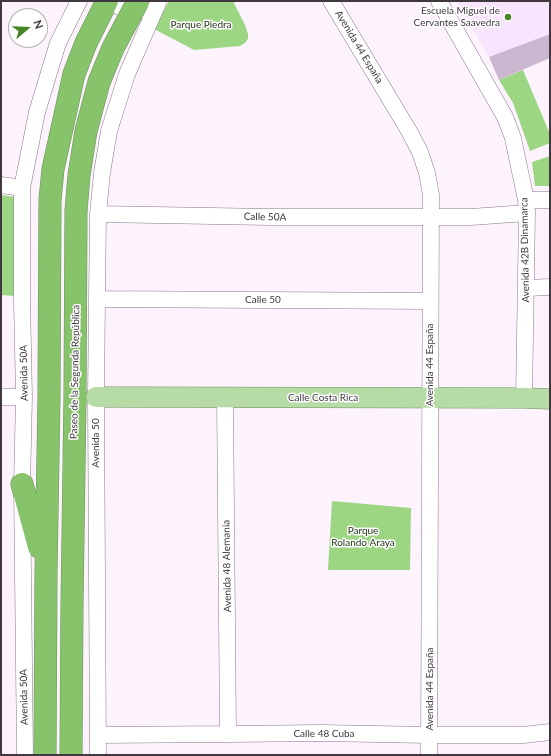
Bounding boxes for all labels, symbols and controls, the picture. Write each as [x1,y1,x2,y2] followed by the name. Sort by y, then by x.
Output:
[414,5,500,28] place label: Escuela Miguel de Cervantes Saavedra
[8,8,48,48] north arrow
[332,8,386,86] street label: Avenida 44 España
[503,12,513,22] marker: Escuela Miguel de Cervantes Saavedra
[31,18,46,30] text: N
[170,19,232,31] park label: Parque Piedra
[518,197,532,303] street label: Avenida 42B Dinamarca
[244,211,286,223] street label: Calle 50A
[245,294,281,306] street label: Calle 50
[68,305,82,439] street label: Paseo de la Segunda República
[424,323,436,407] street label: Avenida 44 España
[18,345,30,401] street label: Avenida 50A
[288,392,358,404] street label: Calle Costa Rica
[90,418,102,468] street label: Avenida 50
[220,520,234,612] street label: Avenida 48 Alemania
[331,525,395,548] park label: Parque Rolando Araya
[424,647,436,731] street label: Avenida 44 España
[18,669,30,725] street label: Avenida 50A
[293,728,355,740] street label: Calle 48 Cuba

